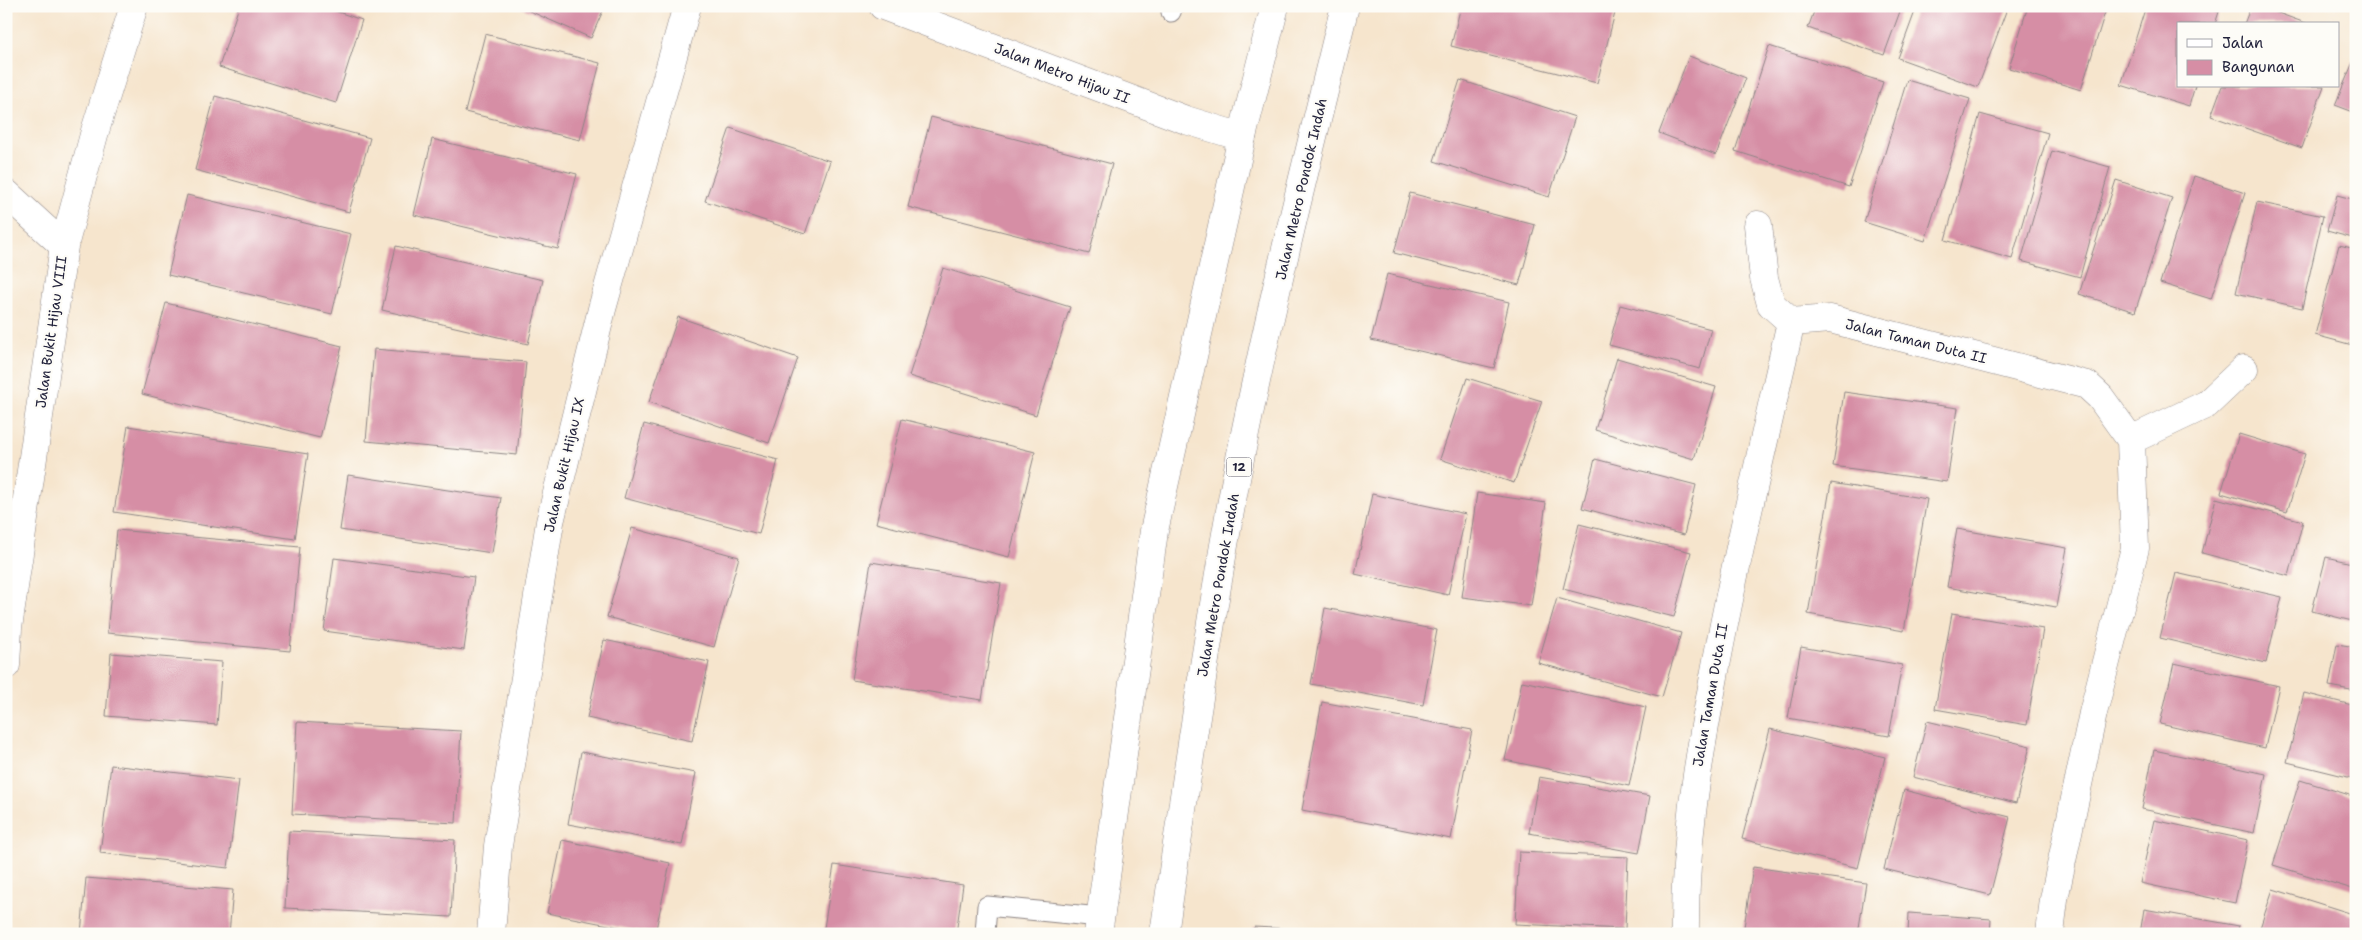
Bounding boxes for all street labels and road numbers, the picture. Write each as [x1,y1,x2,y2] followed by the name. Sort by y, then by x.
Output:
[992,39,1133,107] street label: Jalan Metro Hijau II
[1271,96,1331,282] street label: Jalan Metro Pondok Indah
[31,254,71,409] street label: Jalan Bukit Hijau VIII
[1843,315,1989,367] street label: Jalan Taman Duta II
[540,396,588,534] street label: Jalan Bukit Hijau IX
[1226,458,1252,477] road number: 12
[1193,492,1243,678] street label: Jalan Metro Pondok Indah
[1689,622,1732,768] street label: Jalan Taman Duta II

